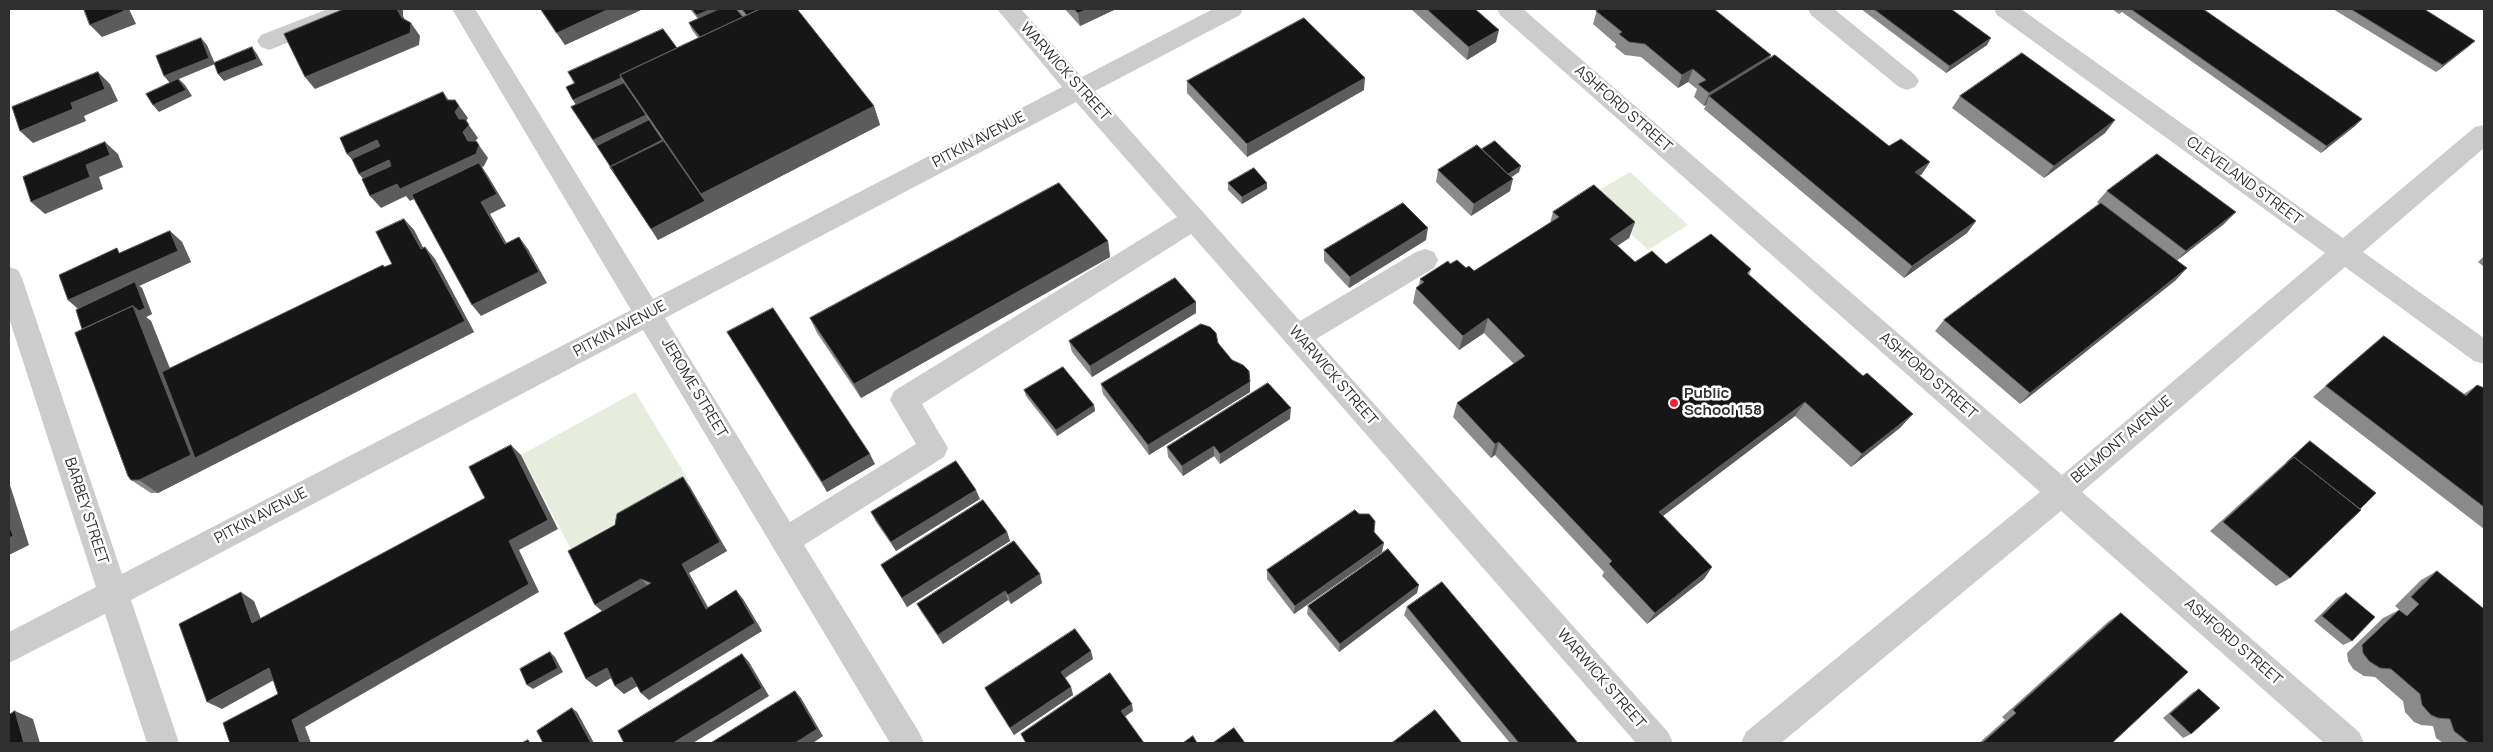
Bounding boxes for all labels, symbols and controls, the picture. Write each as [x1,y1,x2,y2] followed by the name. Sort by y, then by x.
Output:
[1016,19,1114,125] street label: WARWICK STREET
[1571,62,1675,156] street label: ASHFORD STREET
[929,108,1029,172] street label: PITKIN AVENUE
[2183,133,2305,229] street label: CLEVELAND STREET
[570,297,670,361] street label: PITKIN AVENUE
[1285,323,1381,429] street label: WARWICK STREET
[1876,329,1980,423] street label: ASHFORD STREET
[657,335,731,441] street label: JEROME STREET
[1684,385,1762,420] place label: Public School 158
[2068,392,2176,488] street label: BELMONT AVENUE
[1668,397,1680,409] marker: Public School 158
[60,455,112,567] street label: BARBEY STREET
[211,484,311,548] street label: PITKIN AVENUE
[2181,595,2285,689] street label: ASHFORD STREET
[1553,626,1649,732] street label: WARWICK STREET

